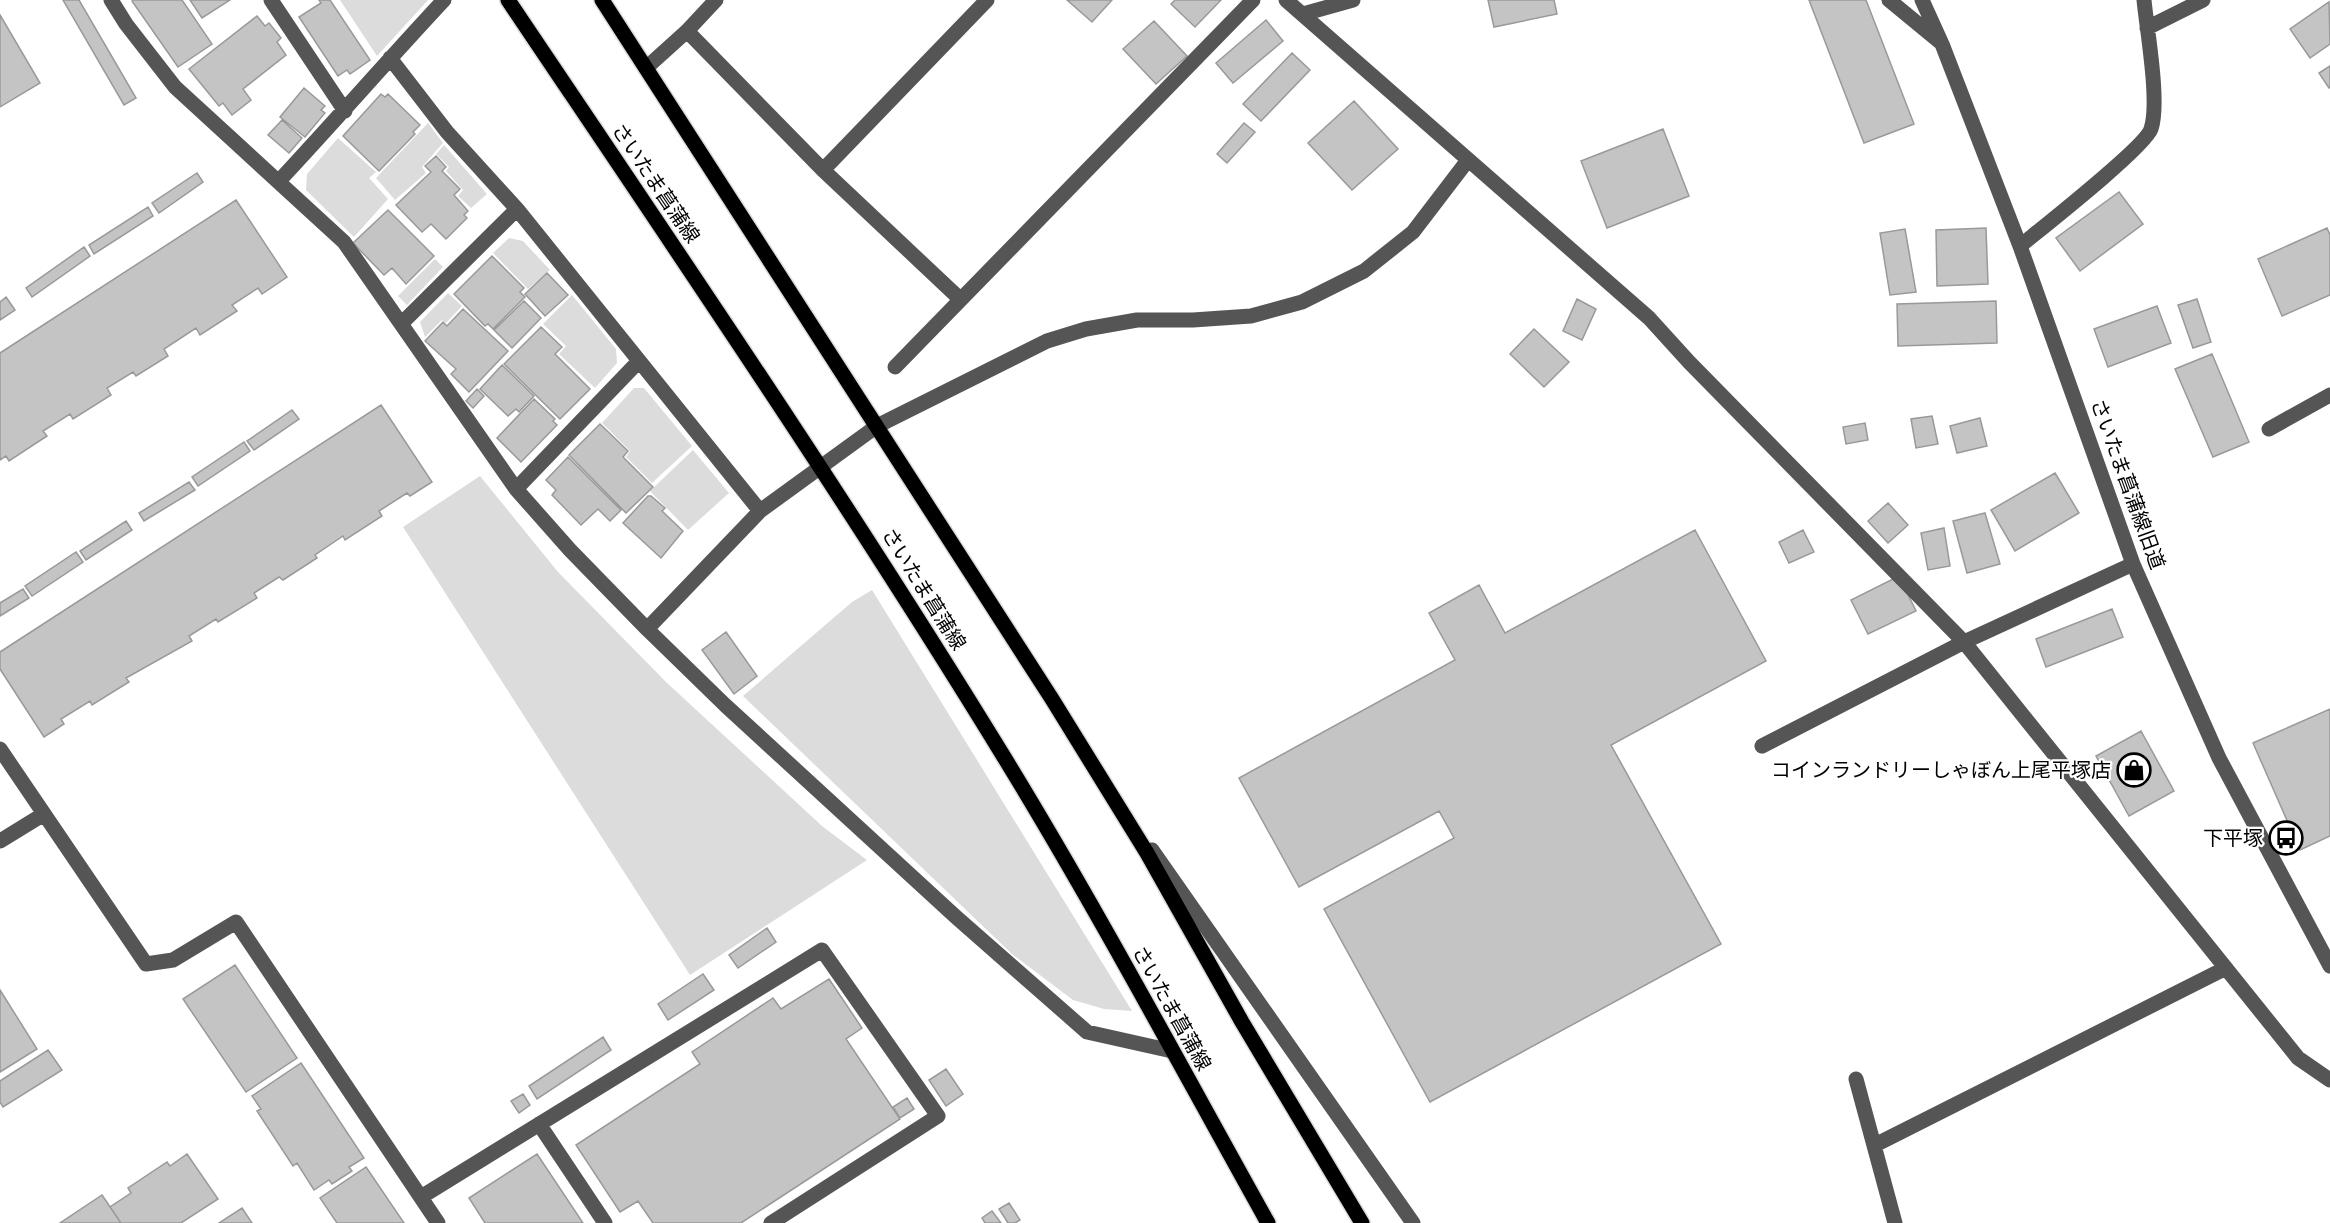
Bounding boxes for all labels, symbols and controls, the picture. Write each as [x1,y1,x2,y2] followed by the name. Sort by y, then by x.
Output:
[608,119,705,247] street label: さいたま菖蒲線
[2087,396,2170,572] street label: さいたま菖蒲線旧道
[878,524,971,654] street label: さいたま菖蒲線
[2116,752,2152,788] shop icon: コインランドリーしゃぼん上尾平塚店
[1771,758,2111,781] place label: コインランドリーしゃぼん上尾平塚店
[2268,820,2304,856] bus stop icon: 下平塚
[2203,826,2263,849] place label: 下平塚
[1129,941,1216,1074] street label: さいたま菖蒲線

